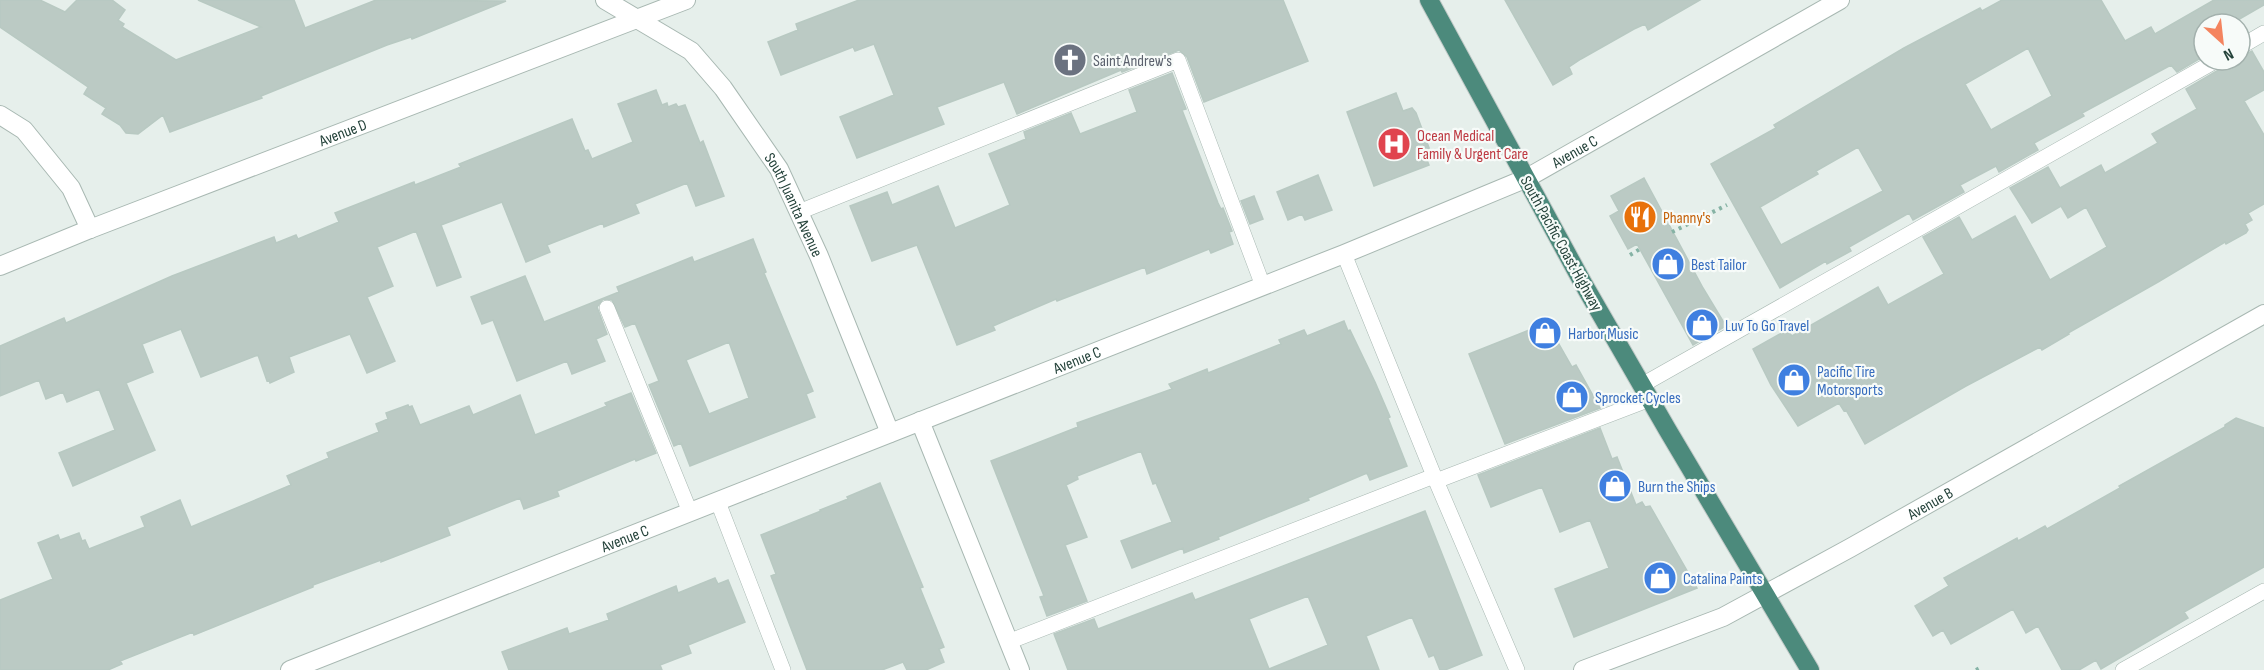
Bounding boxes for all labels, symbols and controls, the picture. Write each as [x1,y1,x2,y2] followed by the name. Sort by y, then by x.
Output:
[2192,12,2252,72] north arrow
[1052,42,1088,78] church icon: Saint Andrew's
[2220,44,2236,64] text: N
[1093,52,1172,71] place label: Saint Andrew's
[316,116,370,151] street label: Avenue D
[1376,126,1412,162] hospital icon: Ocean Medical Family & Urgent Care
[1417,127,1528,164] place label: Ocean Medical Family & Urgent Care
[1548,132,1602,173] street label: Avenue C
[760,150,826,260] street label: South Juanita Avenue
[1516,173,1606,315] street label: South Pacific Coast Highway
[1622,199,1658,235] restaurant icon: Phanny's
[1663,209,1711,228] place label: Phanny's
[1650,246,1686,282] shop icon: Best Tailor
[1691,256,1747,275] place label: Best Tailor
[1684,307,1720,343] shop icon: Luv To Go Travel
[1527,315,1563,351] shop icon: Harbor Music
[1725,317,1809,336] place label: Luv To Go Travel
[1568,325,1639,344] place label: Harbor Music
[1050,343,1104,379] street label: Avenue C
[1776,362,1812,398] shop icon: Pacific Tire Motorsports
[1817,363,1883,400] place label: Pacific Tire Motorsports
[1554,379,1590,415] shop icon: Sprocket Cycles
[1595,389,1681,408] place label: Sprocket Cycles
[1597,468,1633,504] shop icon: Burn the Ships
[1638,478,1716,497] place label: Burn the Ships
[1904,484,1957,525] street label: Avenue B
[598,521,652,558] street label: Avenue C
[1642,560,1678,596] shop icon: Catalina Paints
[1683,570,1763,589] place label: Catalina Paints

